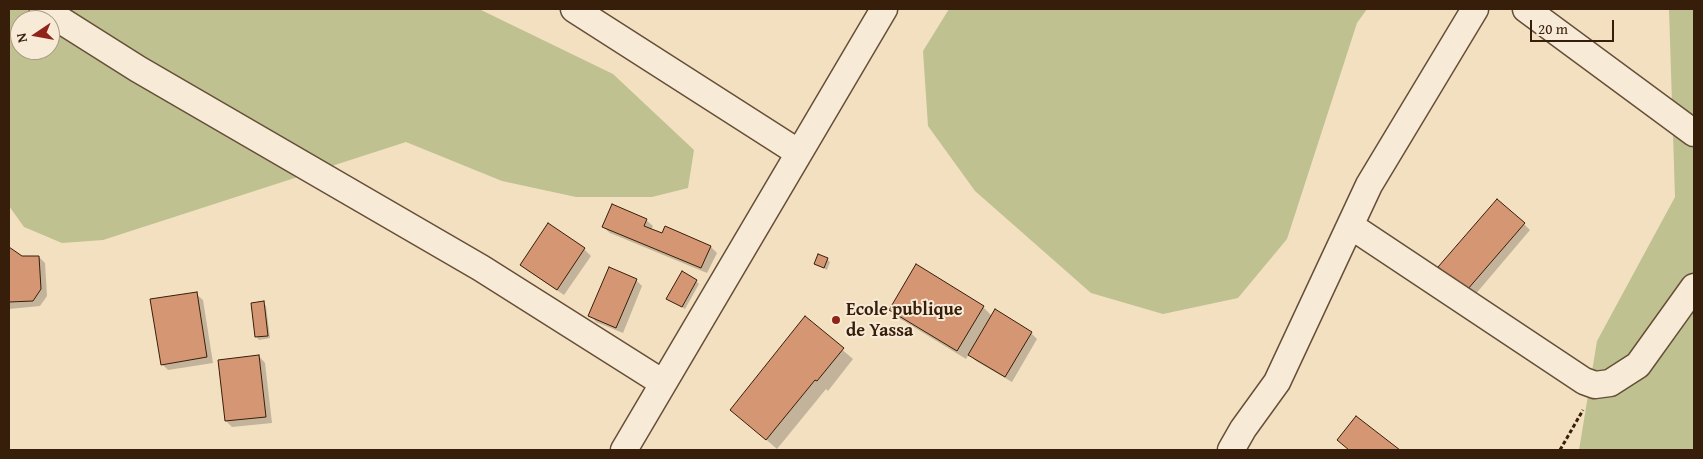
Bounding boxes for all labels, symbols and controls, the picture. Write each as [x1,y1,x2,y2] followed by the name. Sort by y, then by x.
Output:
[10,10,60,60] north arrow
[1533,10,1617,42] scale bar
[1538,18,1568,39] text: 20 m
[11,31,32,45] text: N
[846,299,963,342] place label: Ecole publique de Yassa
[830,314,842,326] marker: Ecole publique de Yassa

